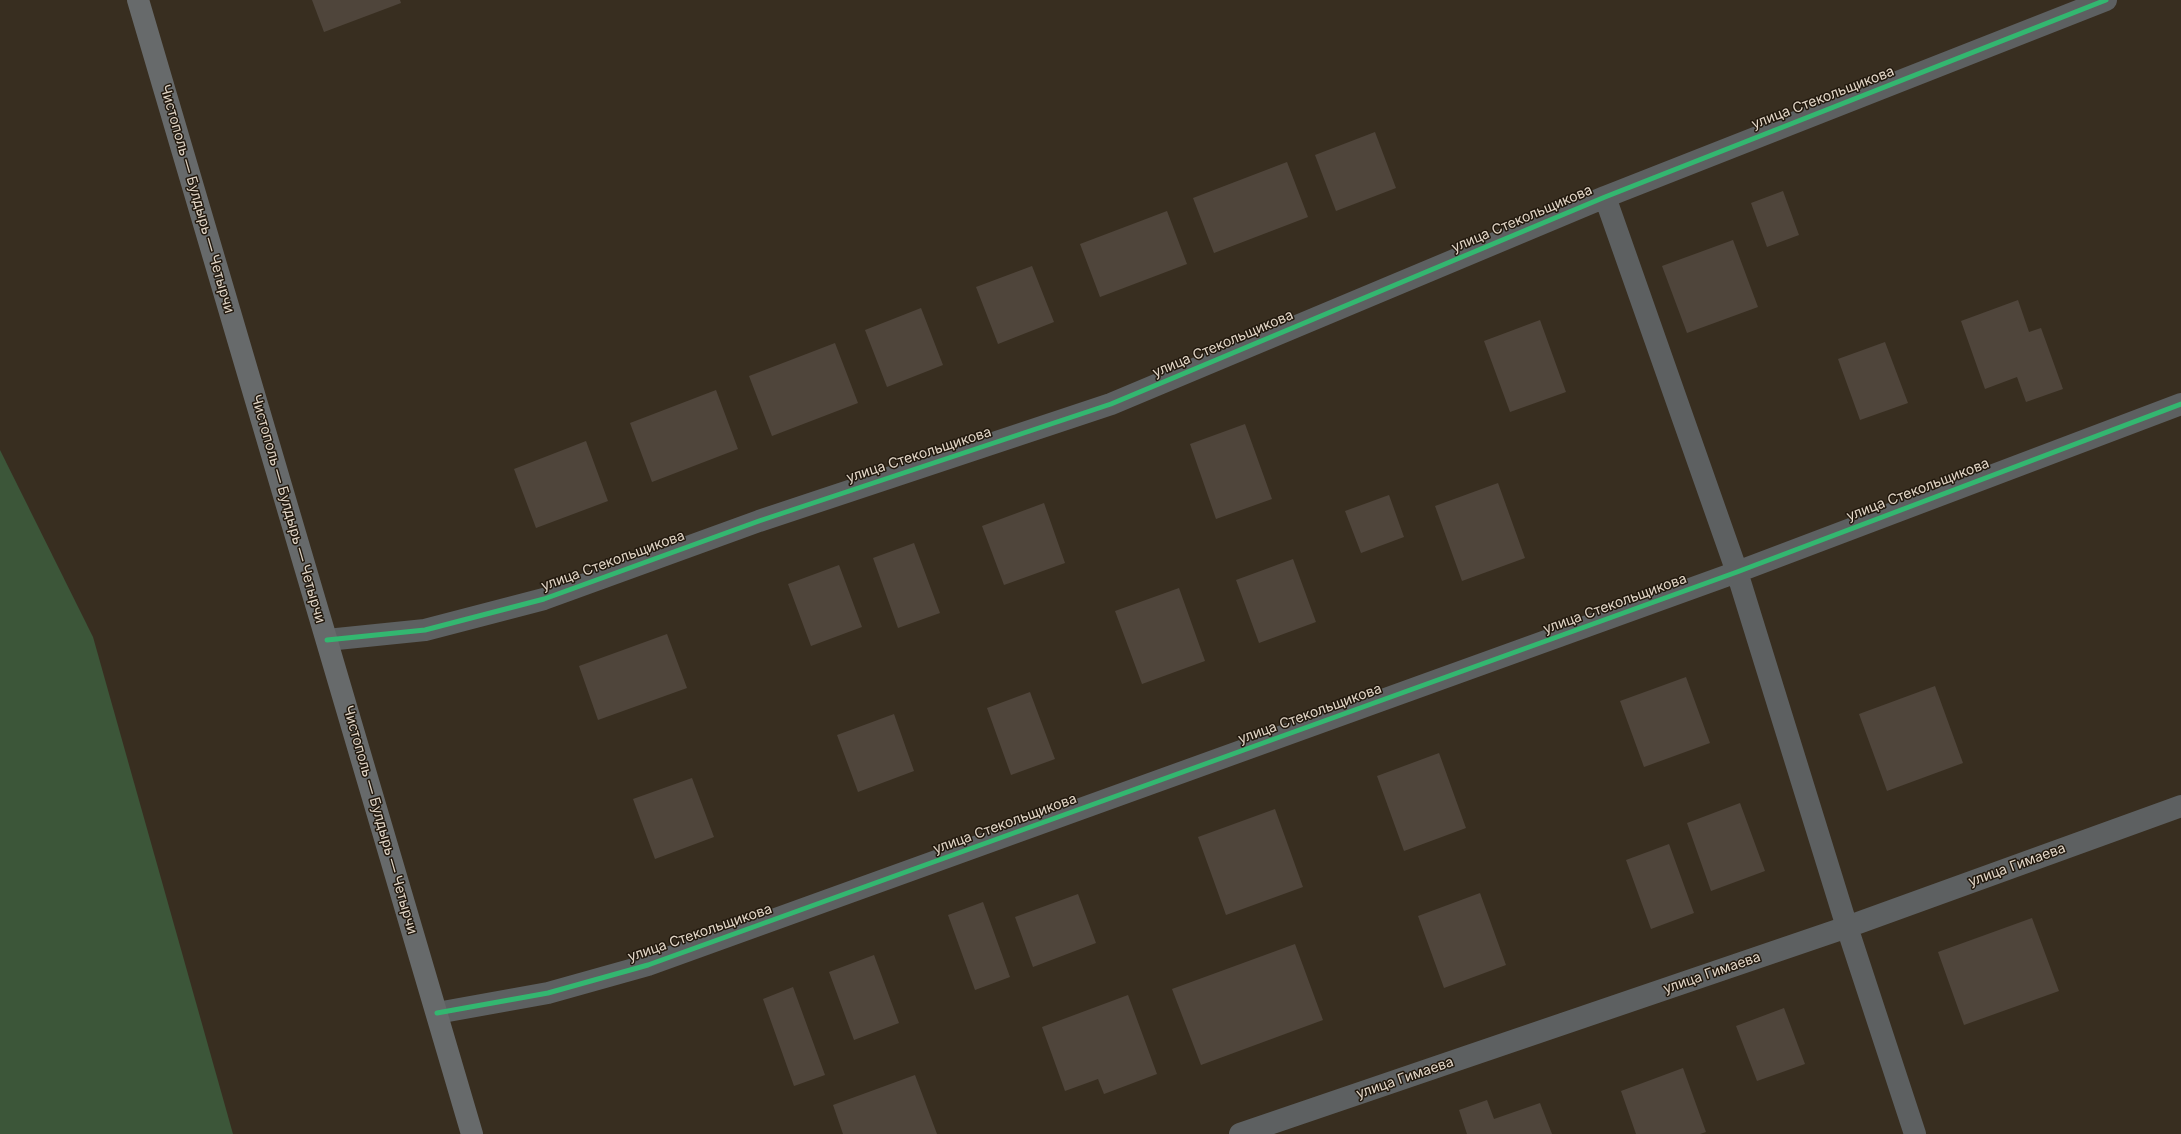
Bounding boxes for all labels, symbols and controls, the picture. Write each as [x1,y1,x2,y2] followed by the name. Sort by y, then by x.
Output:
[1749,63,1897,133] street label: улица Стекольщикова
[156,83,238,315] street label: Чистополь — Булдырь — Четырчи
[1449,182,1595,256] street label: улица Стекольщикова
[1150,307,1296,381] street label: улица Стекольщикова
[247,393,329,625] street label: Чистополь — Булдырь — Четырчи
[844,424,994,486] street label: улица Стекольщикова
[1844,455,1992,525] street label: улица Стекольщикова
[539,527,687,595] street label: улица Стекольщикова
[1541,570,1689,638] street label: улица Стекольщикова
[1236,680,1384,748] street label: улица Стекольщикова
[339,704,421,936] street label: Чистополь — Булдырь — Четырчи
[931,790,1079,858] street label: улица Стекольщикова
[1966,840,2068,890] street label: улица Гимаева
[626,900,774,966] street label: улица Стекольщикова
[1661,948,1763,998] street label: улица Гимаева
[1354,1053,1456,1103] street label: улица Гимаева

